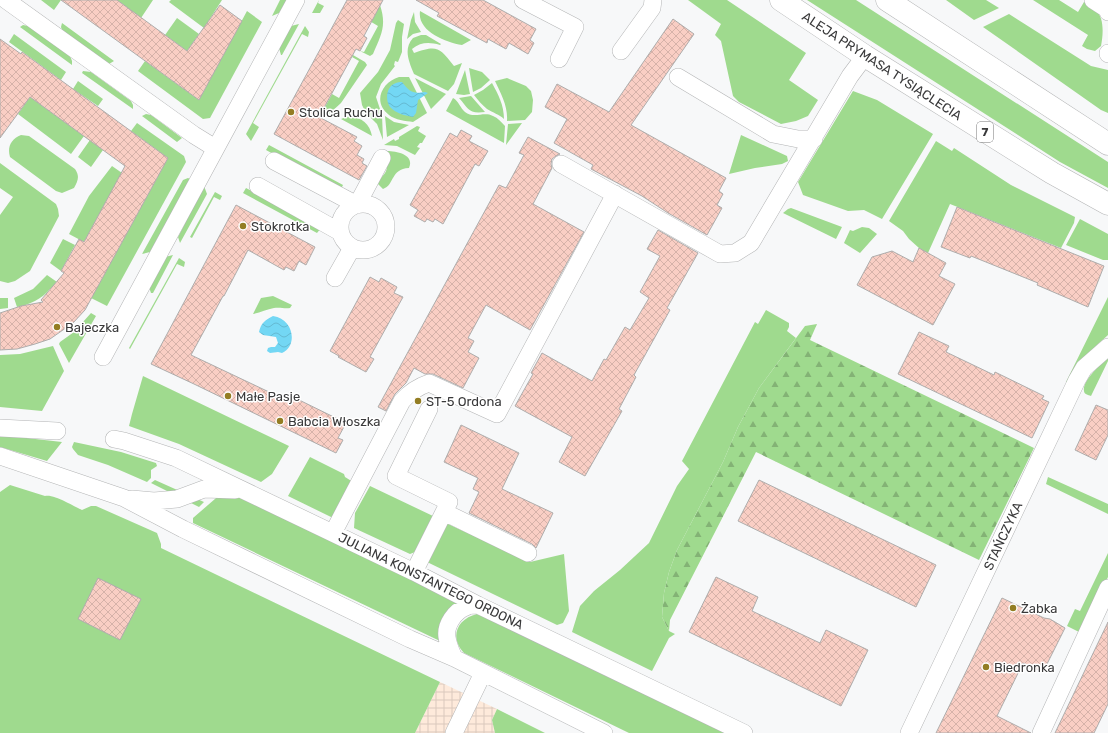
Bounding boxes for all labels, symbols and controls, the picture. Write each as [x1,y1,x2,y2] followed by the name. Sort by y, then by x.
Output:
[799,9,965,123] street label: ALEJA PRYMASA TYSIĄCLECIA
[299,105,383,120] place label: Stolica Ruchu
[286,107,296,117] marker: Stolica Ruchu
[977,122,993,142] road number: 7
[251,219,309,234] place label: Stokrotka
[238,221,248,231] marker: Stokrotka
[65,320,119,335] place label: Bajeczka
[52,322,62,332] marker: Bajeczka
[236,389,300,404] place label: Małe Pasje
[223,391,233,401] marker: Małe Pasje
[426,394,502,409] place label: ST-5 Ordona
[413,396,423,406] marker: ST-5 Ordona
[288,414,381,429] place label: Babcia Włoszka
[275,416,285,426] marker: Babcia Włoszka
[981,499,1025,573] street label: STAŃCZYKA
[336,530,526,633] street label: JULIANA KONSTANTEGO ORDONA
[1021,601,1057,616] place label: Żabka
[1008,603,1018,613] marker: Żabka
[994,660,1055,675] place label: Biedronka
[981,662,991,672] marker: Biedronka

